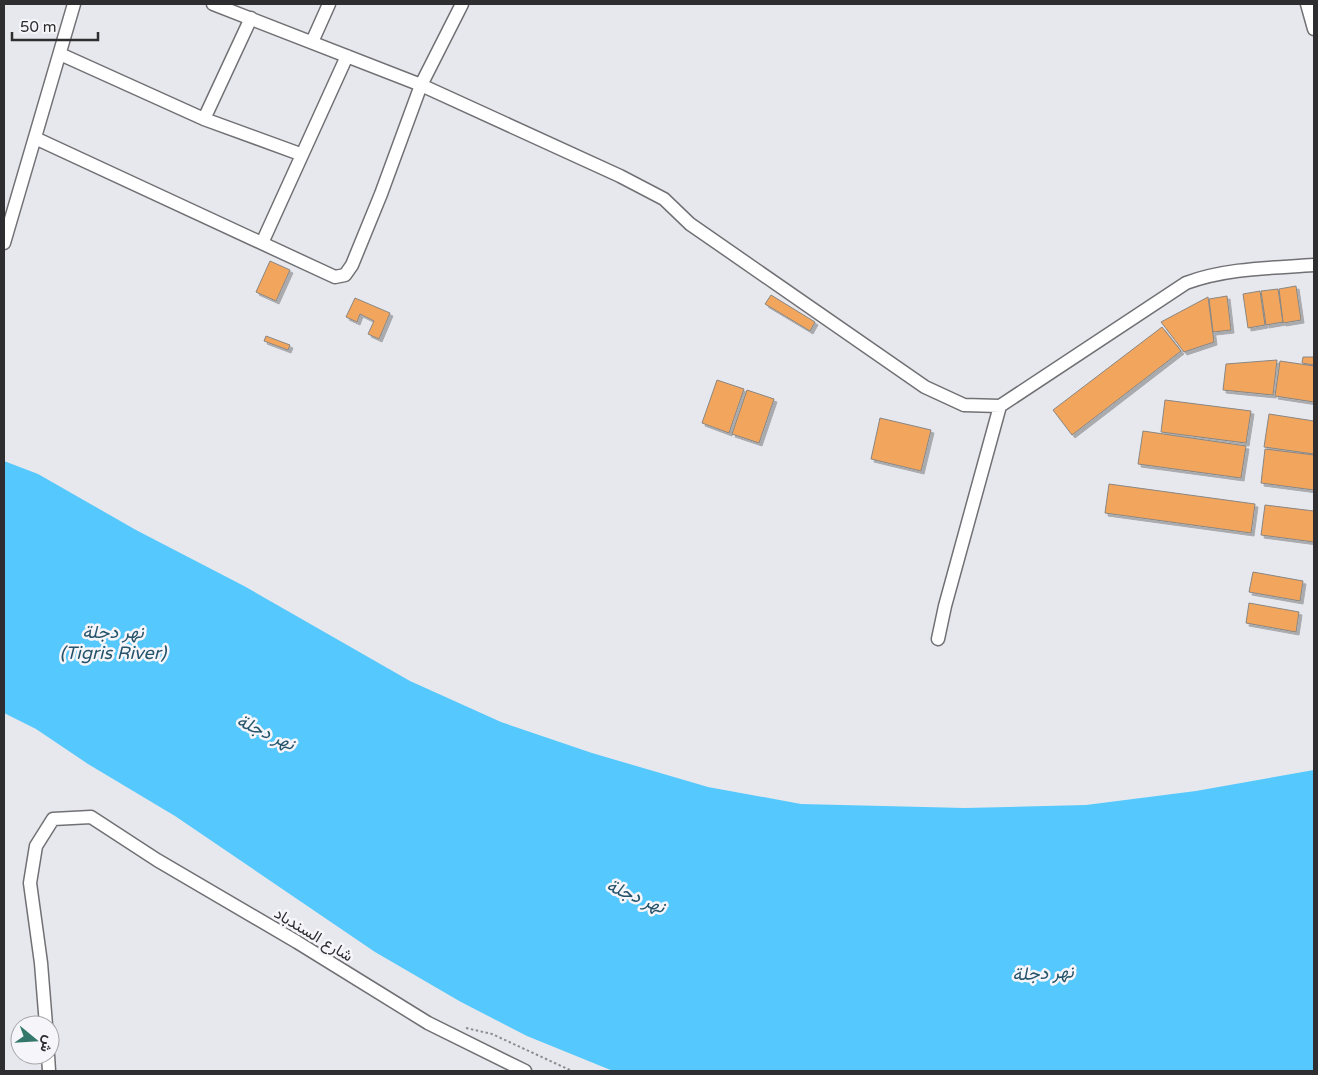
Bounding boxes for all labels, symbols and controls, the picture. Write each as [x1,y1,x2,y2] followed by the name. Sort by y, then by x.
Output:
[12,10,99,42] scale bar
[20,18,57,36] text: 50 m
[60,621,168,664] water label: نهر دجلة (Tigris River)
[233,709,299,755] water label: نهر دجلة
[603,874,669,918] water label: نهر دجلة
[270,903,357,967] street label: شارع السندباد
[1012,960,1075,986] water label: نهر دجلة
[10,1015,60,1065] north arrow
[36,1033,58,1055] text: ش

